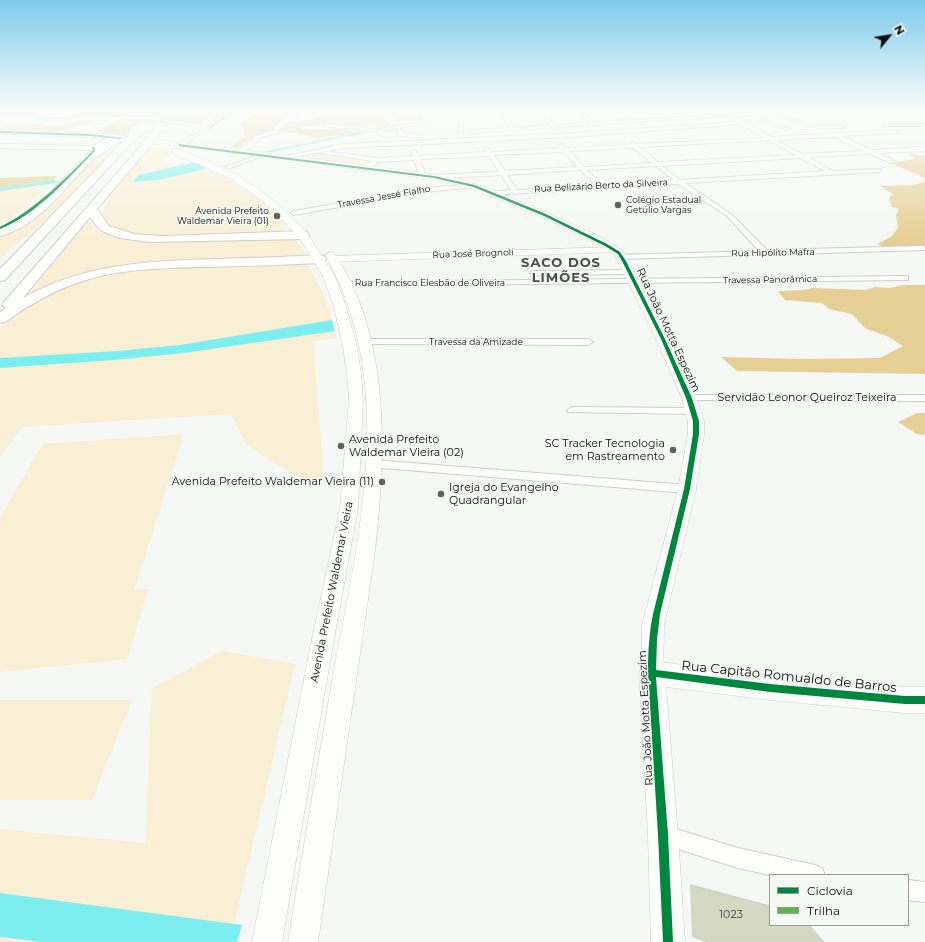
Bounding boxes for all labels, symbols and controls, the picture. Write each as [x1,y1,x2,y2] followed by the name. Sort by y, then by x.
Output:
[869,16,909,56] north arrow
[891,23,908,37] text: N
[534,177,668,195] street label: Rua Belizário Berto da Silveira
[337,184,431,210] street label: Travessa Jessé Fialho
[626,195,701,216] place label: Colégio Estadual Getúlio Vargas
[613,200,623,210] marker: Colégio Estadual Getúlio Vargas
[177,206,269,227] place label: Avenida Prefeito Waldemar Vieira (01)
[272,211,282,221] marker: Avenida Prefeito Waldemar Vieira (01)
[432,247,514,261] street label: Rua José Brognoli
[731,247,815,259] street label: Rua Hipólito Mafra
[521,255,601,286] district label: SACO DOS LIMÕES
[633,266,703,394] street label: Rua João Motta Espezim
[723,274,817,286] street label: Travessa Panorâmica
[355,278,505,288] street label: Rua Francisco Elesbão de Oliveira
[429,337,523,347] street label: Travessa da Amizade
[717,391,897,405] street label: Servidão Leonor Queiroz Teixeira
[349,433,464,459] place label: Avenida Prefeito Waldemar Vieira (02)
[545,437,665,463] place label: SC Tracker Tecnologia em Rastreamento
[336,441,346,451] marker: Avenida Prefeito Waldemar Vieira (02)
[668,445,678,455] marker: SC Tracker Tecnologia em Rastreamento
[172,475,374,489] place label: Avenida Prefeito Waldemar Vieira (11)
[377,477,387,487] marker: Avenida Prefeito Waldemar Vieira (11)
[449,481,559,507] place label: Igreja do Evangelho Quadrangular
[436,489,446,499] marker: Igreja do Evangelho Quadrangular
[308,500,356,684] street label: Avenida Prefeito Waldemar Vieira
[636,650,656,786] street label: Rua João Motta Espezim
[681,658,897,696] street label: Rua Capitão Romualdo de Barros
[769,874,909,926] legend
[807,883,853,898] text: Ciclovia
[807,903,840,918] text: Trilha
[719,908,743,922] house number: 1023

